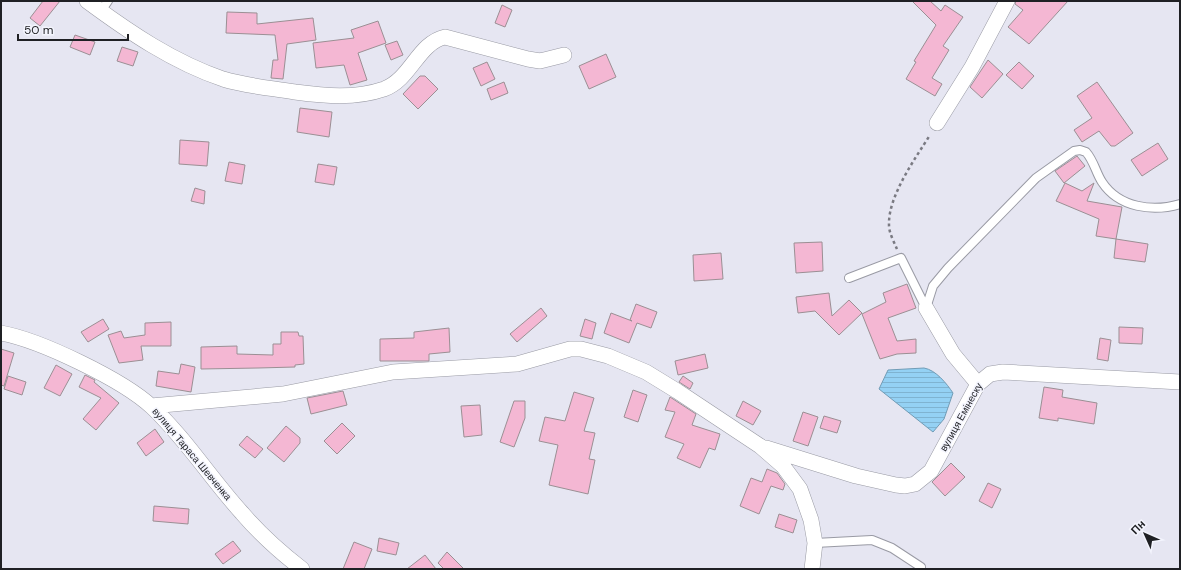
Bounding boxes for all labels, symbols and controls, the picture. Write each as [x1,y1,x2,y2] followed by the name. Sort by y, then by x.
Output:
[18,16,128,42] scale bar
[24,22,53,38] text: 50 m
[937,380,985,454] street label: вулиця Емінеску
[150,405,235,503] street label: вулиця Тараса Шевченка
[1125,514,1165,554] north arrow
[1128,517,1148,537] text: Пн

